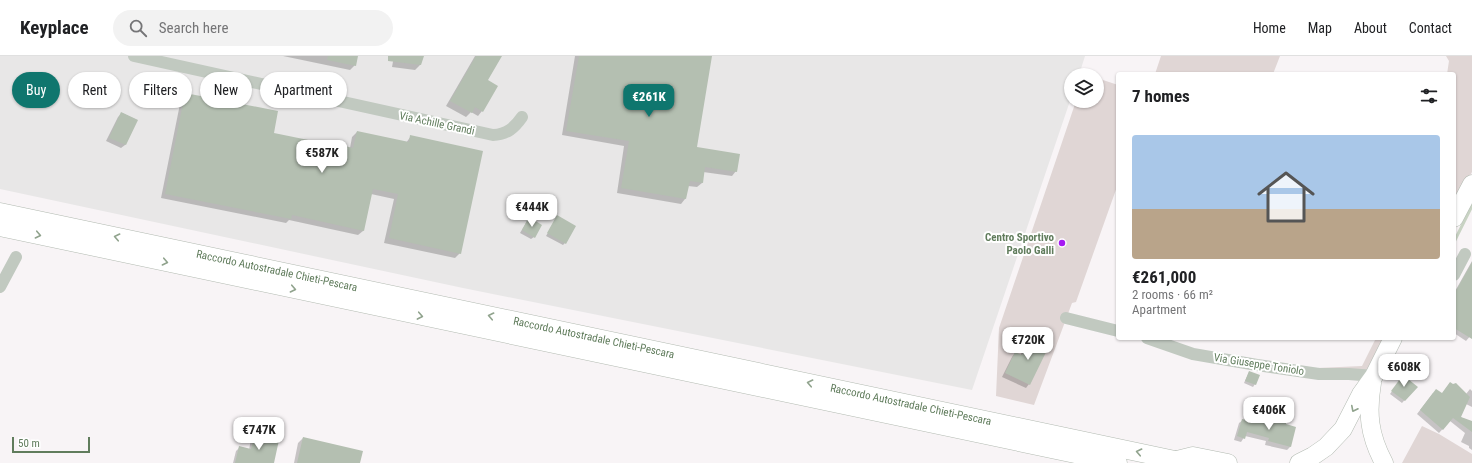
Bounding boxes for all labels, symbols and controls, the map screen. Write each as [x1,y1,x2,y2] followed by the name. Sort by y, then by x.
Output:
[113,10,393,46] search box
[20,16,89,39] text: Keyplace
[127,17,149,39] icon: search
[159,19,228,37] text: Search here
[1253,20,1286,36] text: Home
[1308,20,1332,36] text: Map
[1354,20,1387,36] text: About
[1409,20,1452,36] text: Contact
[1064,68,1104,108] map controls
[1064,68,1104,108] button: layers
[12,72,60,108] chip: Buy
[68,72,121,108] chip: Rent
[129,72,192,108] chip: Filters
[200,72,252,108] chip: New
[260,72,347,108] chip: Apartment
[621,84,677,118] pin: €261K
[1418,85,1440,107] icon: filters
[1132,86,1190,106] text: 7 homes
[632,89,666,104] text: €261K
[398,109,476,138] street label: Via Achille Grandi
[294,140,350,174] pin: €587K
[305,145,339,160] text: €587K
[1250,161,1322,233] icon: home
[504,194,560,228] pin: €444K
[515,199,549,214] text: €444K
[35,231,41,239] one-way arrow
[985,231,1055,257] place label: Centro Sportivo Paolo Galli
[114,233,120,241] one-way arrow
[1057,238,1067,248] marker: Centro Sportivo Paolo Galli
[195,248,359,294] street label: Raccordo Autostradale Chieti-Pescara
[162,258,168,266] one-way arrow
[1132,267,1196,287] text: €261,000
[289,284,296,292] one-way arrow
[1132,287,1213,302] text: 2 rooms · 66 m²
[1132,302,1186,317] text: Apartment
[417,311,423,319] one-way arrow
[487,312,494,320] one-way arrow
[512,315,676,361] street label: Raccordo Autostradale Chieti-Pescara
[1000,327,1056,361] pin: €720K
[1011,332,1045,347] text: €720K
[1213,351,1306,378] street label: Via Giuseppe Toniolo
[1376,354,1432,388] pin: €608K
[1387,359,1421,374] text: €608K
[806,379,813,387] one-way arrow
[829,381,993,428] street label: Raccordo Autostradale Chieti-Pescara
[1241,397,1297,431] pin: €406K
[1252,402,1286,417] text: €406K
[1351,405,1359,412] one-way arrow
[231,417,287,451] pin: €747K
[242,422,276,437] text: €747K
[12,435,90,454] scale bar
[18,437,40,450] text: 50 m
[1135,449,1142,457] one-way arrow

